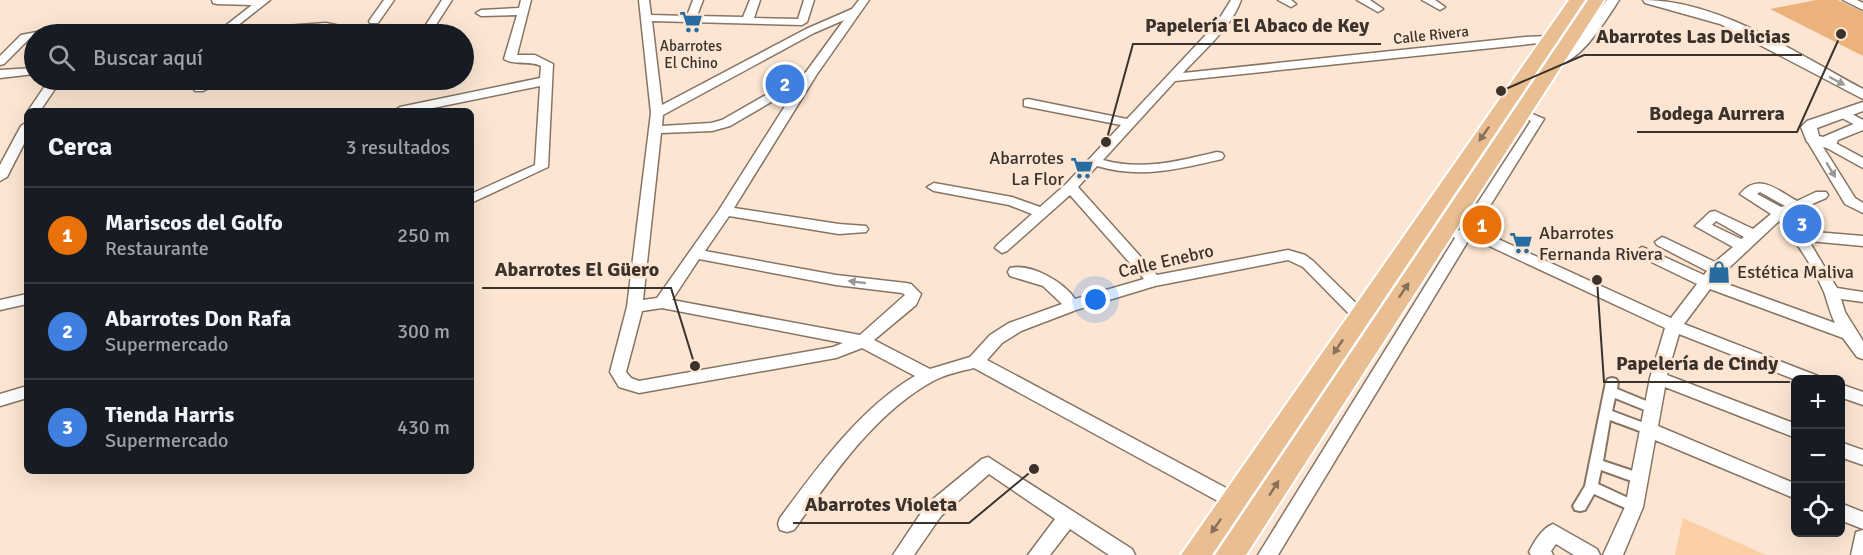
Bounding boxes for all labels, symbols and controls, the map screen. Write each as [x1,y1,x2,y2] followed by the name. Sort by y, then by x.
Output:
[1133,6,1381,44] callout: Papelería El Abaco de Key
[678,9,704,35] supermarket icon: Abarrotes El Chino
[1145,13,1369,38] text: Papelería El Abaco de Key
[1584,17,1802,55] callout: Abarrotes Las Delicias
[1392,22,1470,48] street label: Calle Rivera
[24,24,474,90] search box
[1596,24,1790,49] text: Abarrotes Las Delicias
[660,37,723,72] place label: Abarrotes El Chino
[45,41,78,74] icon: search
[93,44,203,71] text: Buscar aquí
[766,62,804,106] pin: 2
[1829,76,1846,86] one-way arrow
[1637,94,1797,132] callout: Bodega Aurrera
[1649,101,1785,126] text: Bodega Aurrera
[1478,126,1490,142] one-way arrow
[48,131,112,163] text: Cerca
[346,135,450,160] text: 3 resultados
[989,147,1064,190] place label: Abarrotes La Flor
[1069,155,1095,181] supermarket icon: Abarrotes La Flor
[1826,162,1837,178] one-way arrow
[1462,202,1502,248] pin: 1
[1782,202,1822,246] pin: 3
[105,209,283,236] text: Mariscos del Golfo
[1539,222,1663,265] place label: Abarrotes Fernanda Rivera
[62,223,73,248] text: 1
[397,223,450,248] text: 250 m
[1508,230,1534,256] supermarket icon: Abarrotes Fernanda Rivera
[105,236,209,261] text: Restaurante
[1116,239,1216,283] street label: Calle Enebro
[482,250,671,288] callout: Abarrotes El Güero
[495,257,659,282] text: Abarrotes El Güero
[1706,259,1732,285] shop icon: Estética Maliva
[1737,261,1854,283] place label: Estética Maliva
[847,278,866,287] one-way arrow
[1398,282,1409,299] one-way arrow
[1081,285,1110,314] your location
[105,305,291,332] text: Abarrotes Don Rafa
[62,319,73,344] text: 2
[397,319,450,344] text: 300 m
[105,332,228,357] text: Supermercado
[1332,339,1344,355] one-way arrow
[1604,344,1790,382] callout: Papelería de Cindy
[1616,351,1778,376] text: Papelería de Cindy
[1791,375,1845,537] map controls
[1791,375,1845,429] button: +
[105,401,234,428] text: Tienda Harris
[62,415,73,440] text: 3
[397,415,450,440] text: 430 m
[105,428,228,453] text: Supermercado
[1791,429,1845,483] button: −
[1268,480,1279,497] one-way arrow
[1791,483,1845,537] button: locate
[793,485,969,523] callout: Abarrotes Violeta
[805,492,957,517] text: Abarrotes Violeta
[1210,517,1222,533] one-way arrow

